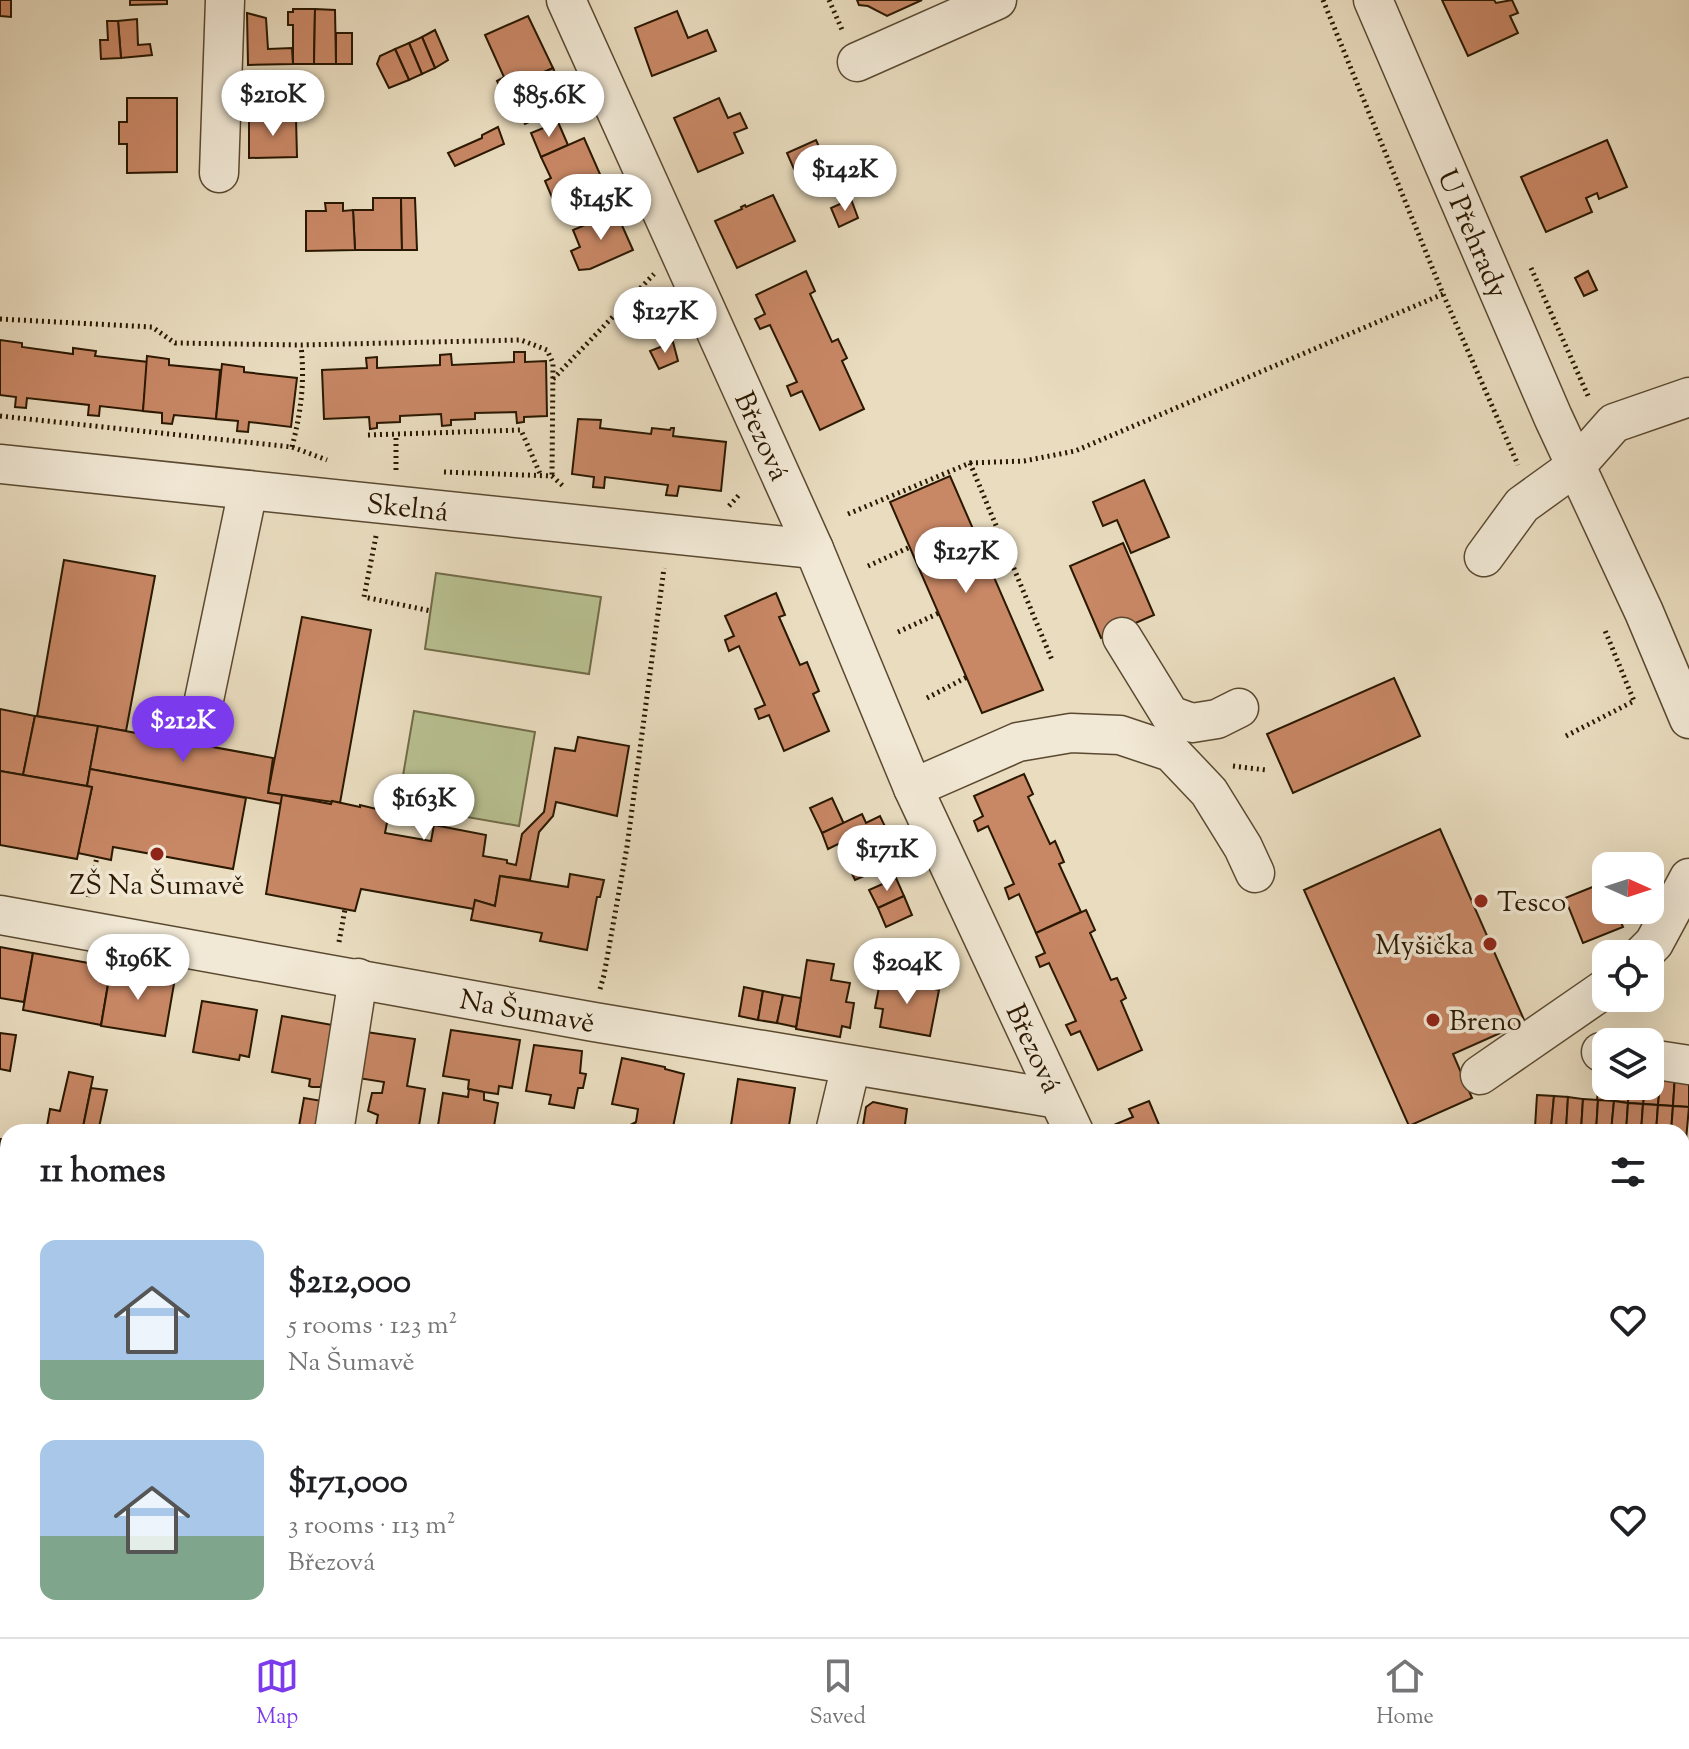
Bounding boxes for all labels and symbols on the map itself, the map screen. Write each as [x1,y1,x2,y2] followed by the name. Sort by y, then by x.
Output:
[217,70,329,138] pin: $210K
[484,71,614,139] pin: $85.6K
[789,145,901,213] pin: $142K
[1426,164,1516,305] street label: U Přehrady
[545,174,657,242] pin: $145K
[609,287,721,355] pin: $127K
[722,386,798,488] street label: Březová
[365,485,450,534] street label: Skelná
[910,527,1022,595] pin: $127K
[127,696,239,764] pin: $212K
[368,774,480,842] pin: $163K
[831,825,943,893] pin: $171K
[148,845,166,863] marker: ZŠ Na Šumavě
[1592,852,1664,924] north arrow
[70,867,244,907] place label: ZŠ Na Šumavě
[1497,884,1566,924] place label: Tesco
[1472,892,1490,910] marker: Tesco
[1375,927,1474,967] place label: Myšička
[82,934,194,1002] pin: $196K
[1481,935,1499,953] marker: Myšička
[851,938,963,1006] pin: $204K
[456,981,598,1045] street label: Na Šumavě
[994,998,1070,1100] street label: Březová
[1449,1003,1522,1043] place label: Breno
[1424,1011,1442,1029] marker: Breno

